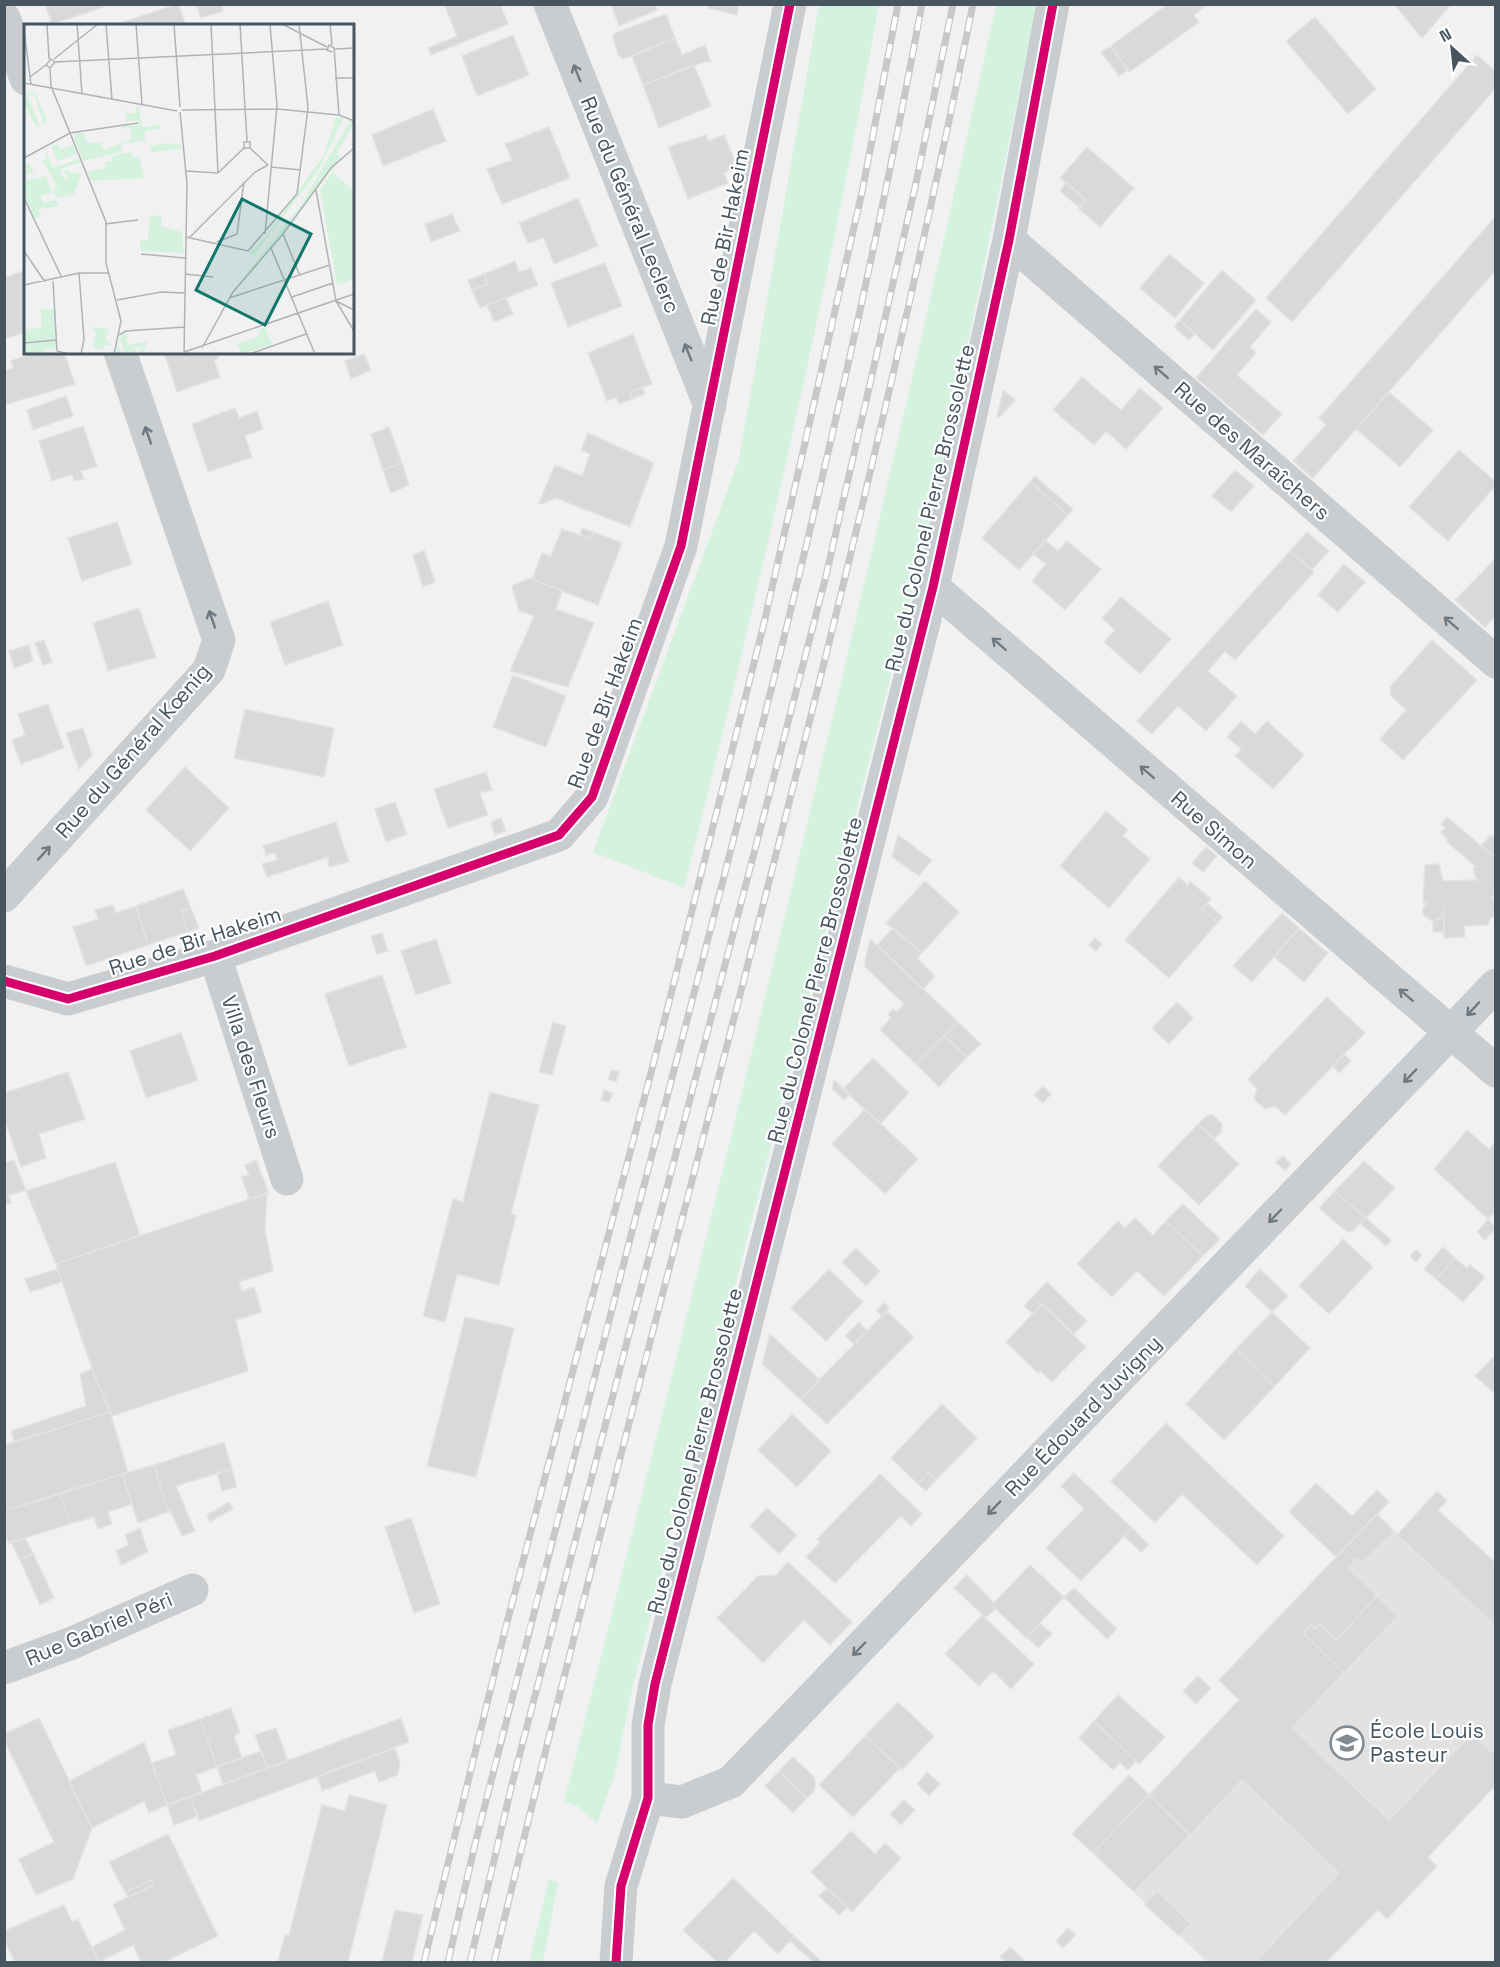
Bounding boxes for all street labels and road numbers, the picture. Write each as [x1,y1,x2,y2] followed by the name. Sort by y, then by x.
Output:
[575,92,686,317] street label: Rue du Général Leclerc
[694,146,755,328] street label: Rue de Bir Hakeim
[879,341,980,674] street label: Rue du Colonel Pierre Brossolette
[1169,375,1336,526] street label: Rue des Maraîchers
[561,614,648,792] street label: Rue de Bir Hakeim
[49,658,216,844] street label: Rue du Général Kœnig
[1166,785,1263,875] street label: Rue Simon
[761,814,868,1146] street label: Rue du Colonel Pierre Brossolette
[105,900,285,981] street label: Rue de Bir Hakeim
[216,992,287,1142] street label: Villa des Fleurs
[641,1285,748,1617] street label: Rue du Colonel Pierre Brossolette
[999,1329,1167,1502] street label: Rue Édouard Juvigny
[21,1585,176,1672] street label: Rue Gabriel Péri

